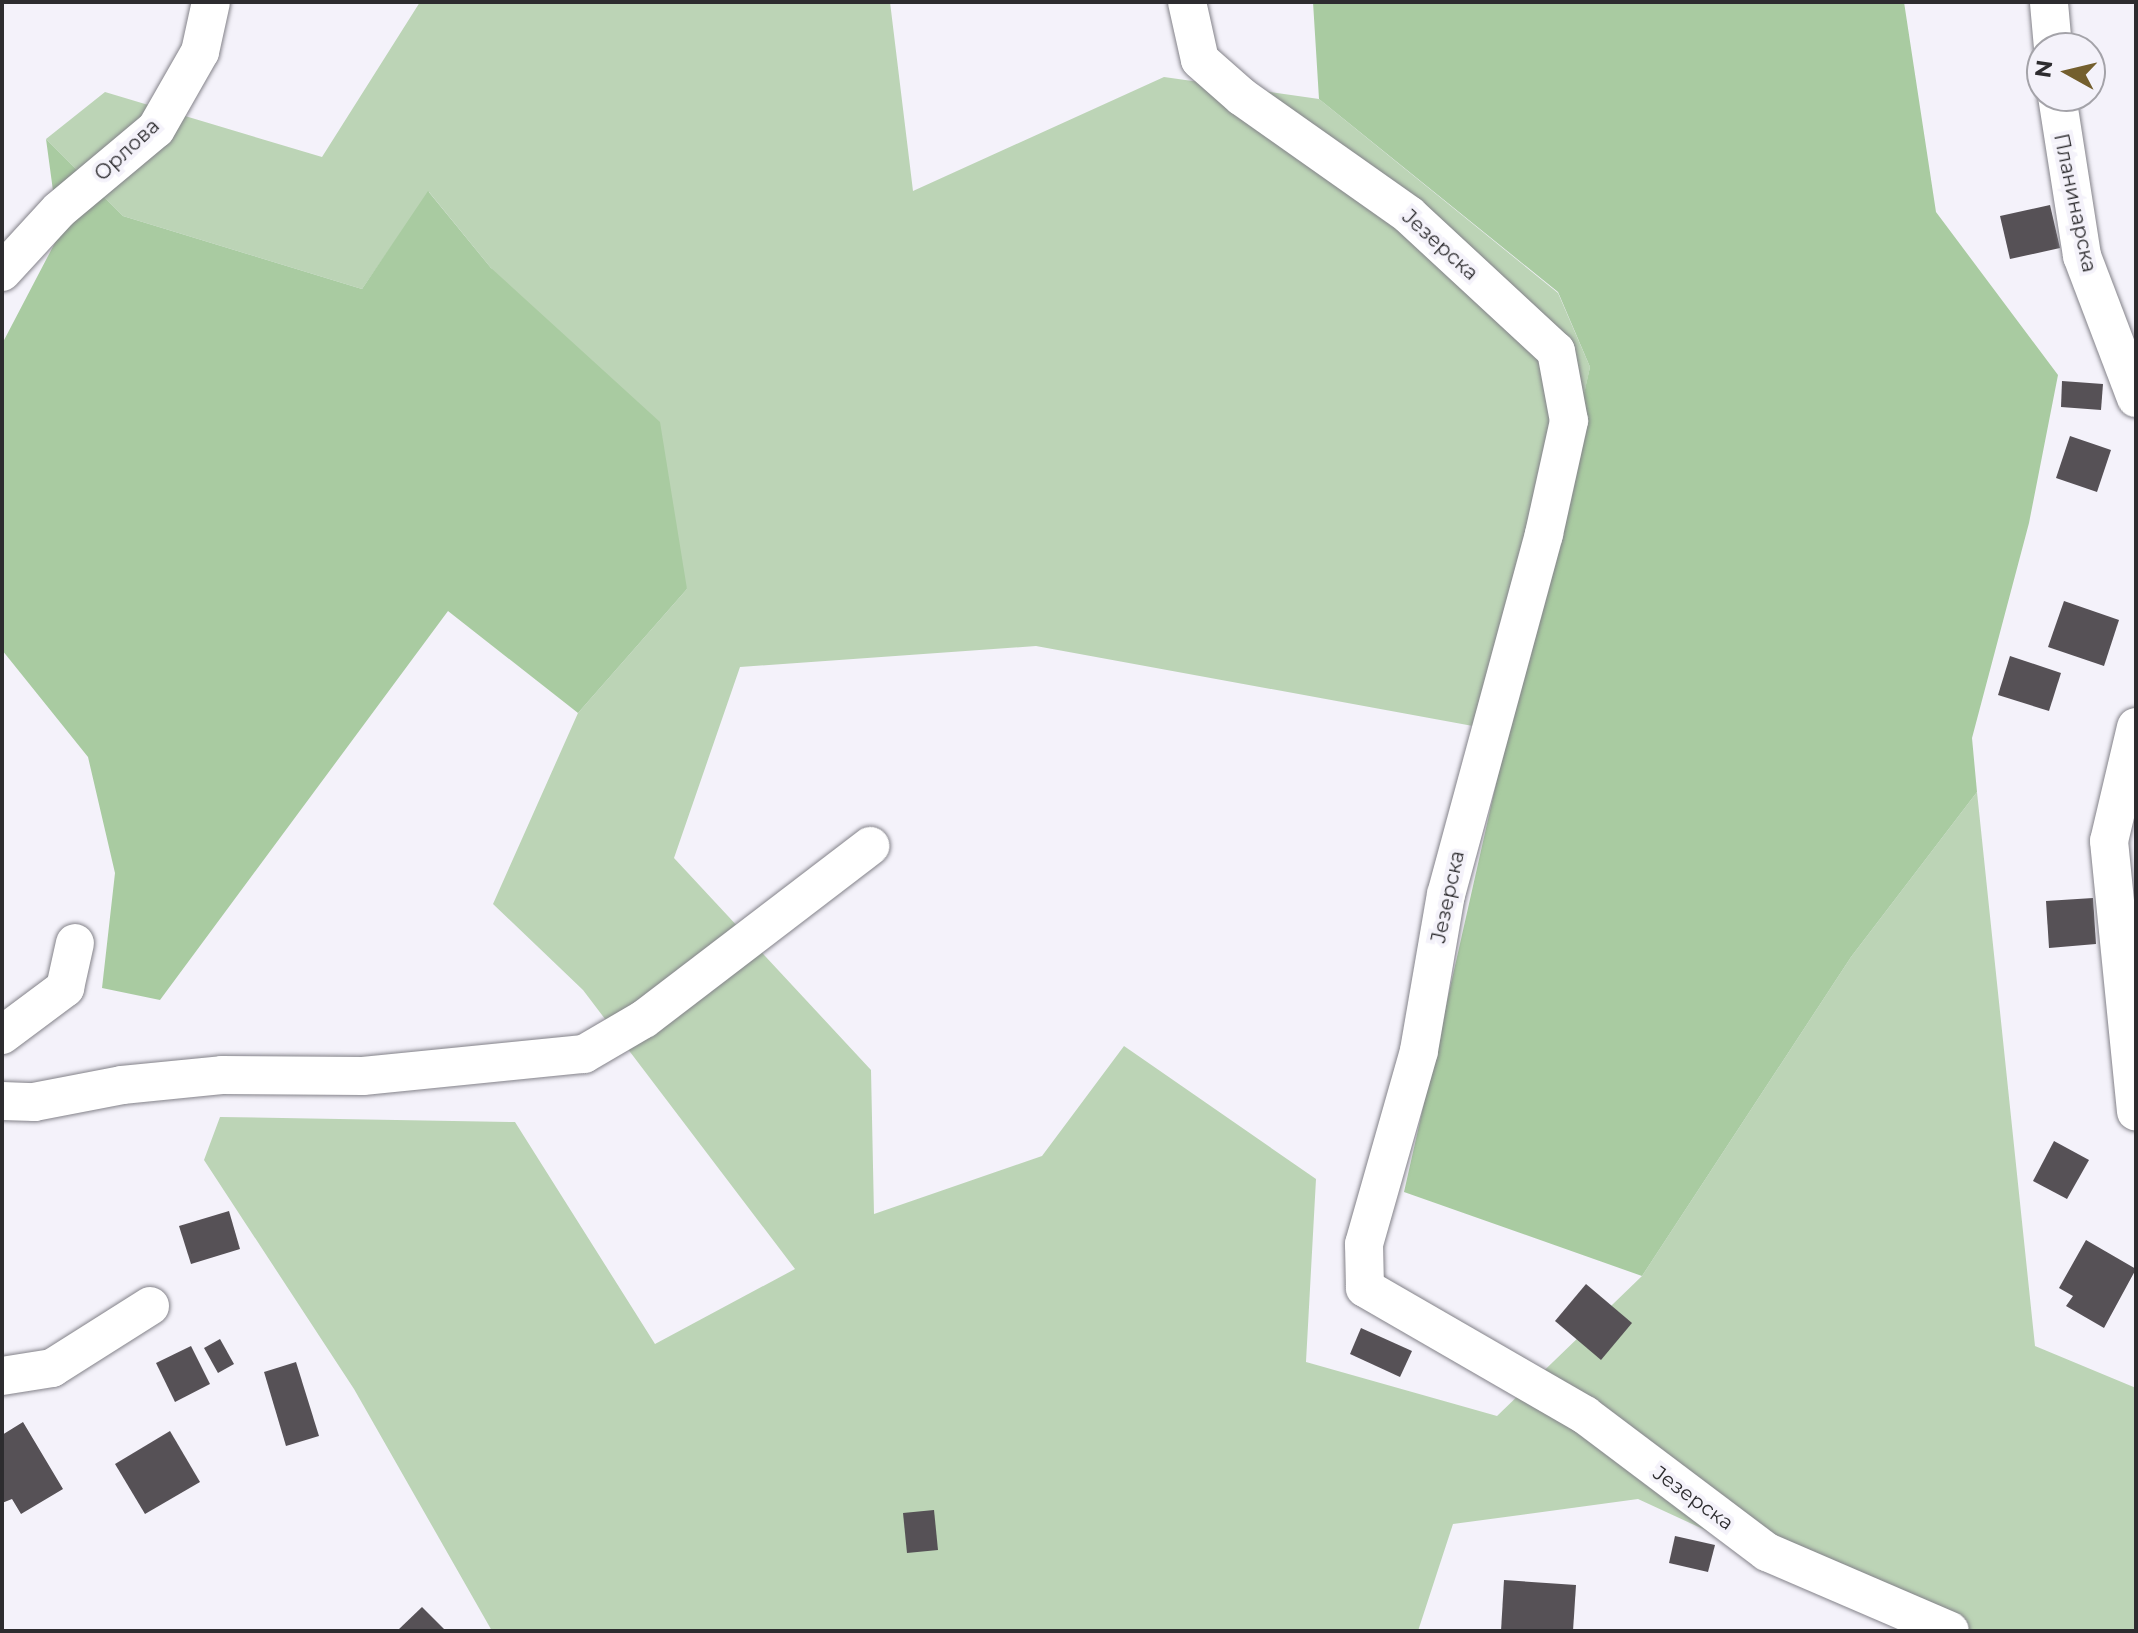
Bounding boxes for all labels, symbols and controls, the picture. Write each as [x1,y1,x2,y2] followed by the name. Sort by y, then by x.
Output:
[2026,32,2106,112] north arrow
[2029,58,2058,80] text: N
[90,114,164,186] street label: Орлова
[2049,131,2101,275] street label: Планинарска
[1397,205,1483,285] street label: Језерска
[1426,849,1470,945] street label: Језерска
[1648,1461,1738,1535] street label: Језерска

